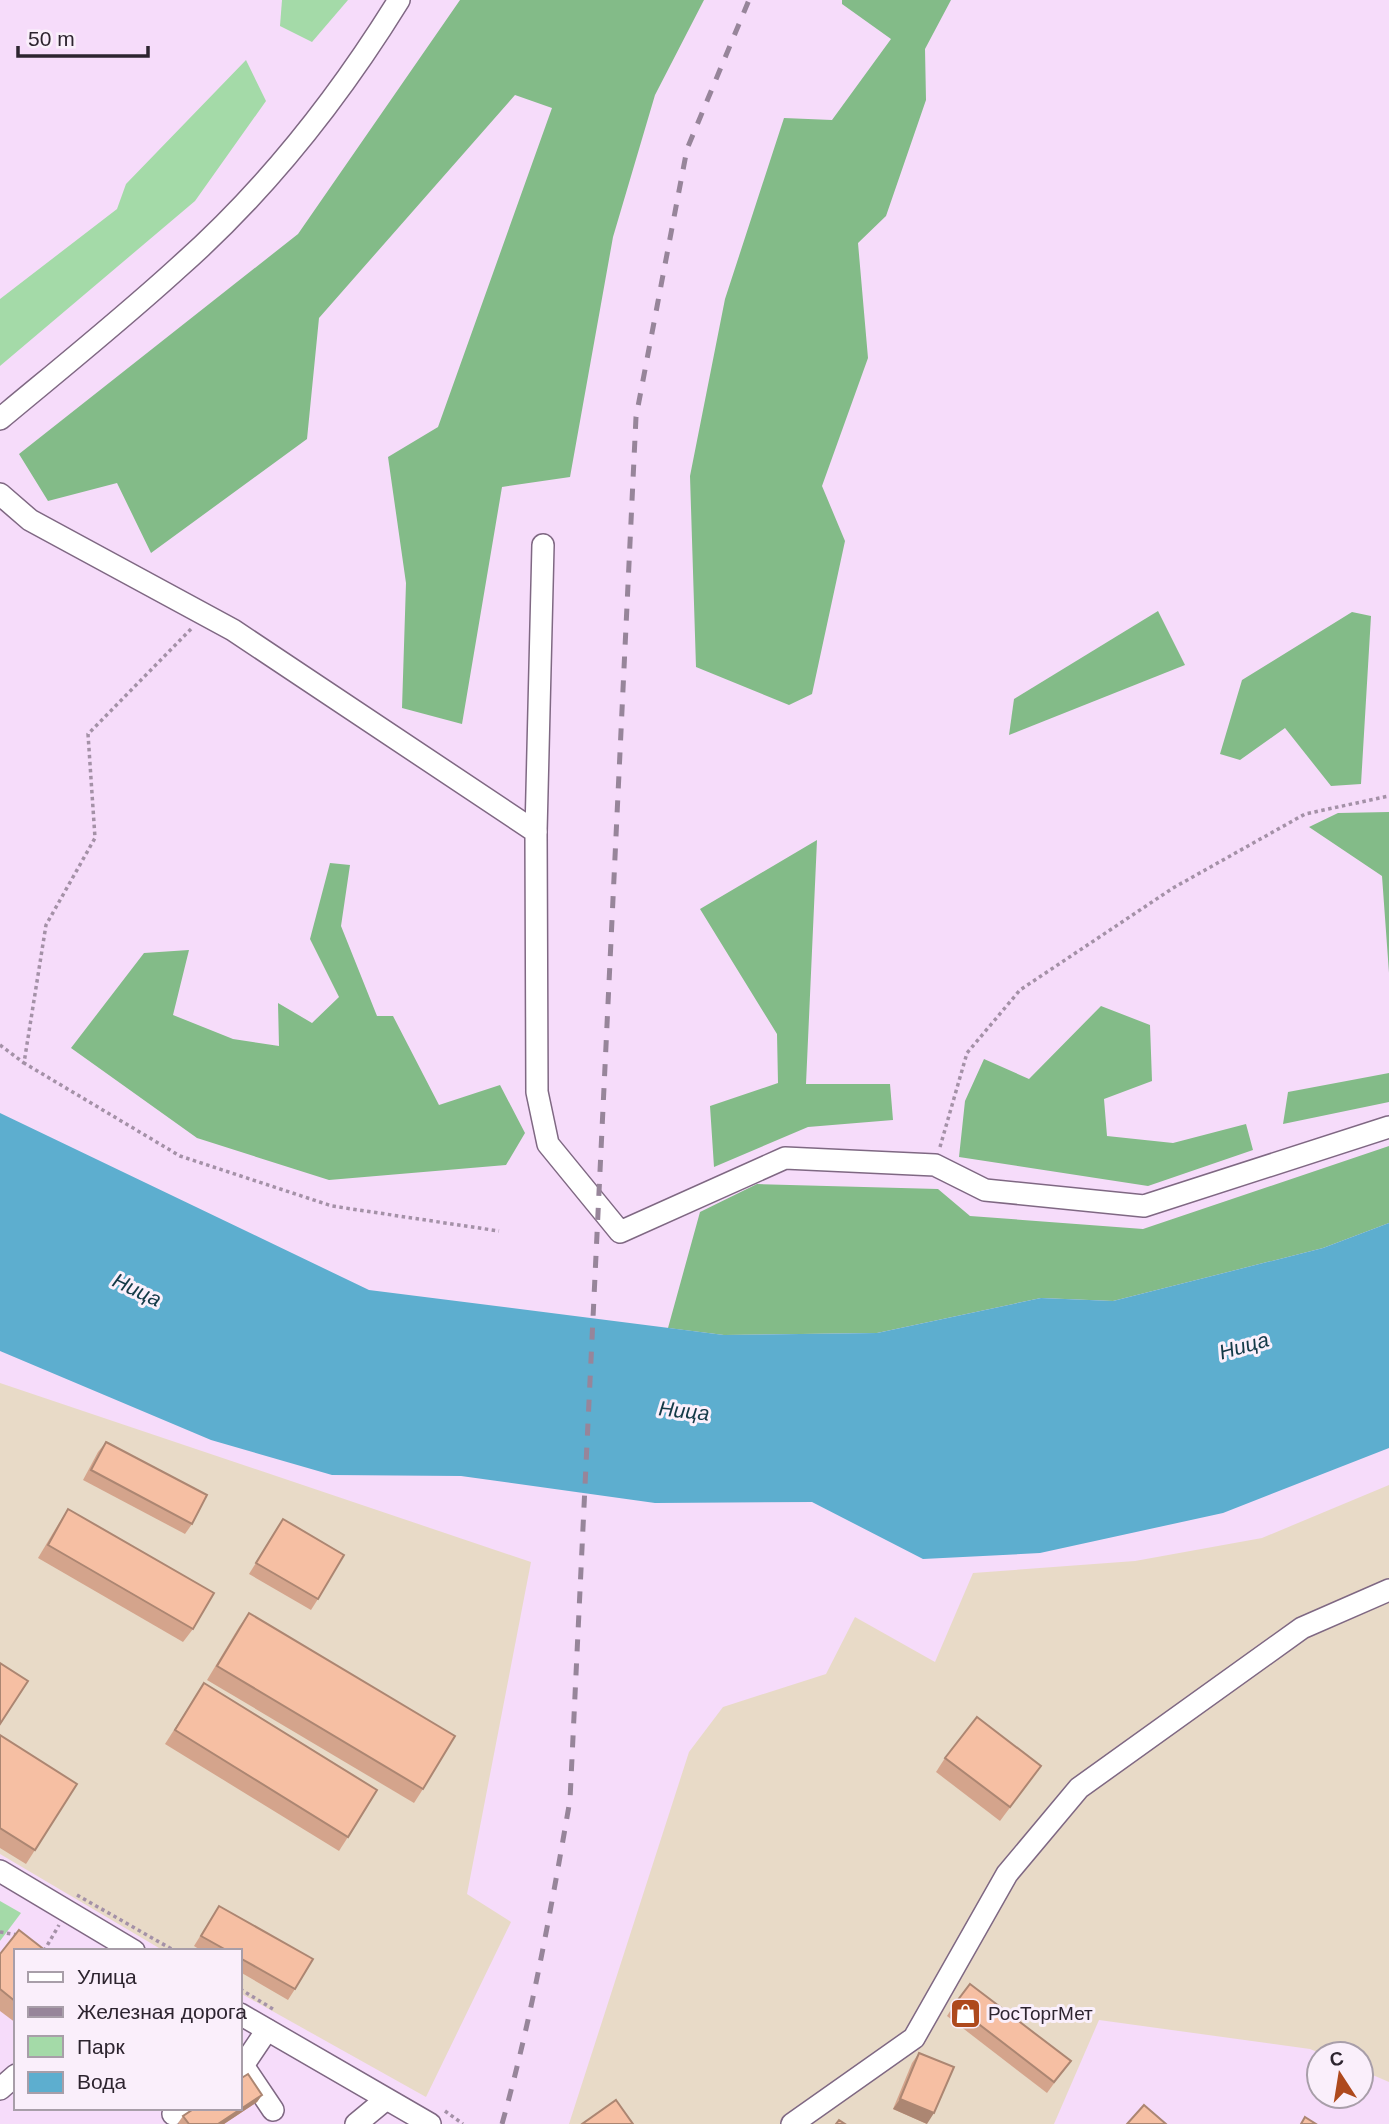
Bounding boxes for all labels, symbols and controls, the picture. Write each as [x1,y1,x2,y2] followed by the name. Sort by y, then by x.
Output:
[18,14,147,58] scale bar
[28,27,75,50] text: 50 m
[109,1268,165,1311] water label: Ница
[1216,1327,1271,1364] water label: Ница
[658,1396,711,1425] water label: Ница
[14,1949,242,2110] legend
[77,1965,137,1988] text: Улица
[948,1996,982,2030] shop icon: РосТоргМет
[77,2000,247,2023] text: Железная дорога
[988,2003,1093,2024] place label: РосТоргМет
[77,2035,125,2058] text: Парк
[1305,2040,1375,2110] north arrow
[1328,2047,1346,2071] text: С
[77,2070,126,2093] text: Вода

